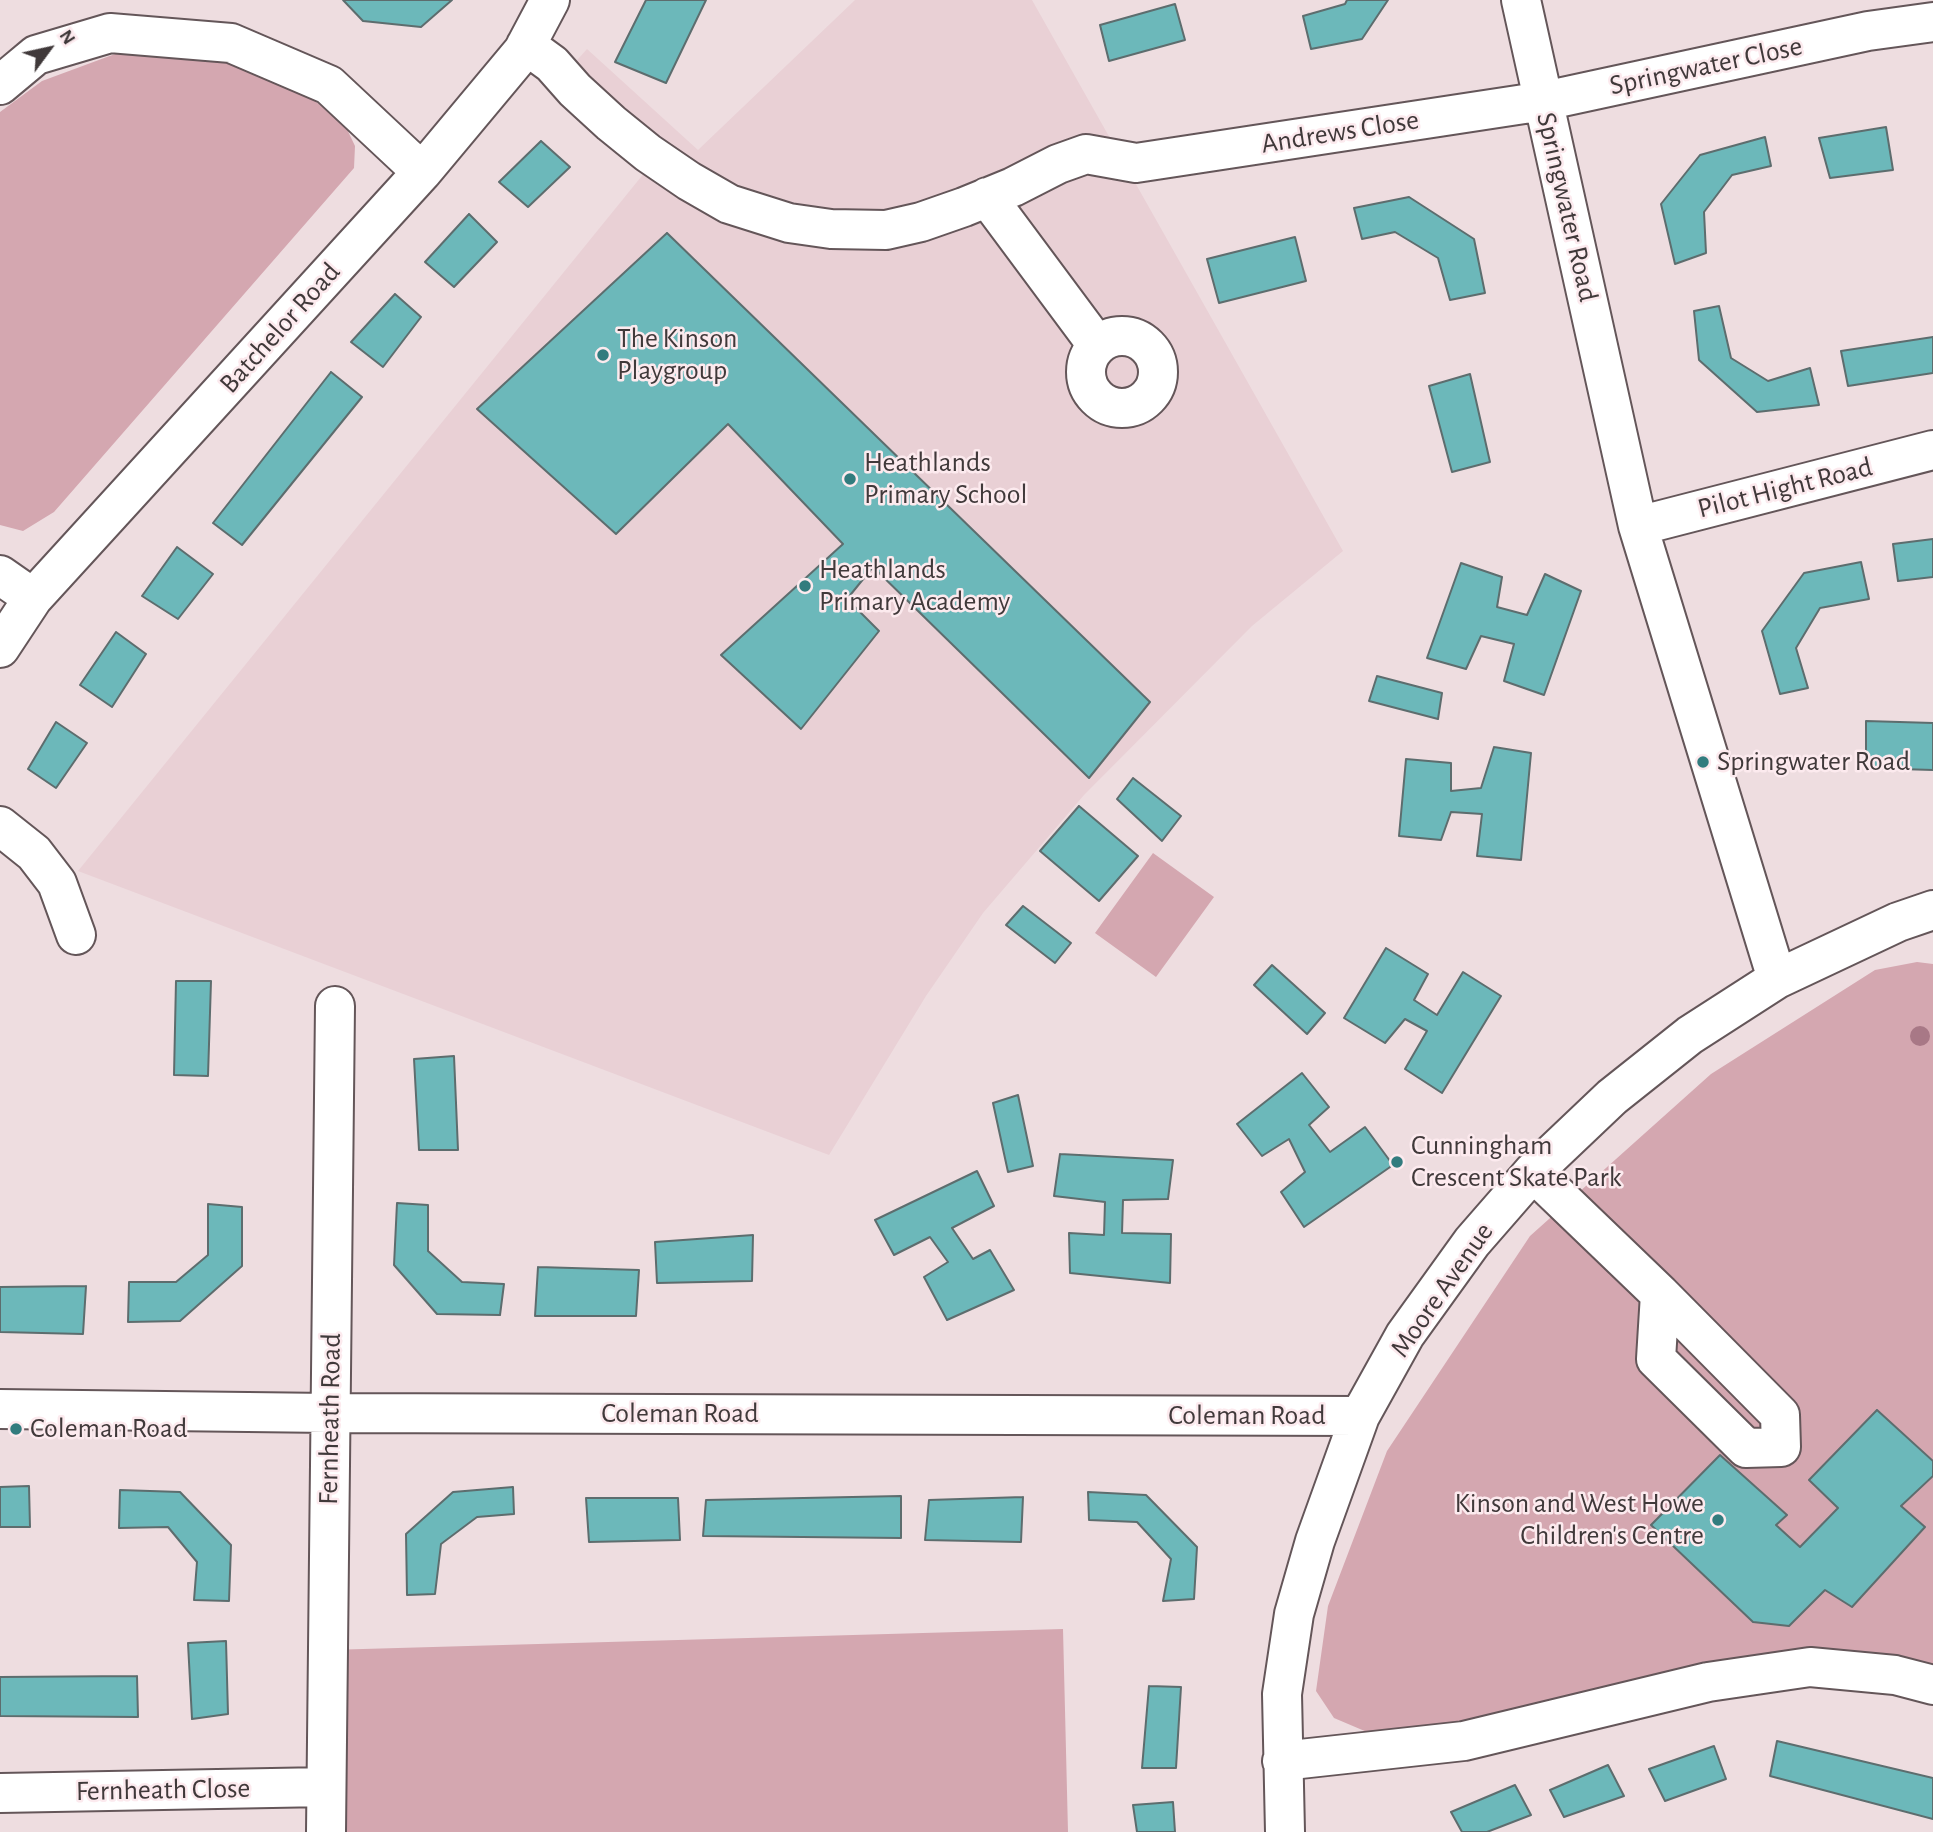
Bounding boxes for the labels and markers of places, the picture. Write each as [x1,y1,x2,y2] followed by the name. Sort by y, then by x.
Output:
[617,322,737,388] place label: The Kinson Playgroup
[595,347,611,363] marker: The Kinson Playgroup
[864,446,1027,512] place label: Heathlands Primary School
[842,471,858,487] marker: Heathlands Primary School
[819,553,1010,619] place label: Heathlands Primary Academy
[797,578,813,594] marker: Heathlands Primary Academy
[1717,745,1910,779] place label: Springwater Road
[1695,754,1711,770] marker: Springwater Road
[1411,1129,1621,1195] place label: Cunningham Crescent Skate Park
[1389,1154,1405,1170] marker: Cunningham Crescent Skate Park
[30,1412,187,1446] place label: Coleman Road
[8,1421,24,1437] marker: Coleman Road
[1454,1487,1704,1553] place label: Kinson and West Howe Children's Centre
[1710,1512,1726,1528] marker: Kinson and West Howe Children's Centre

